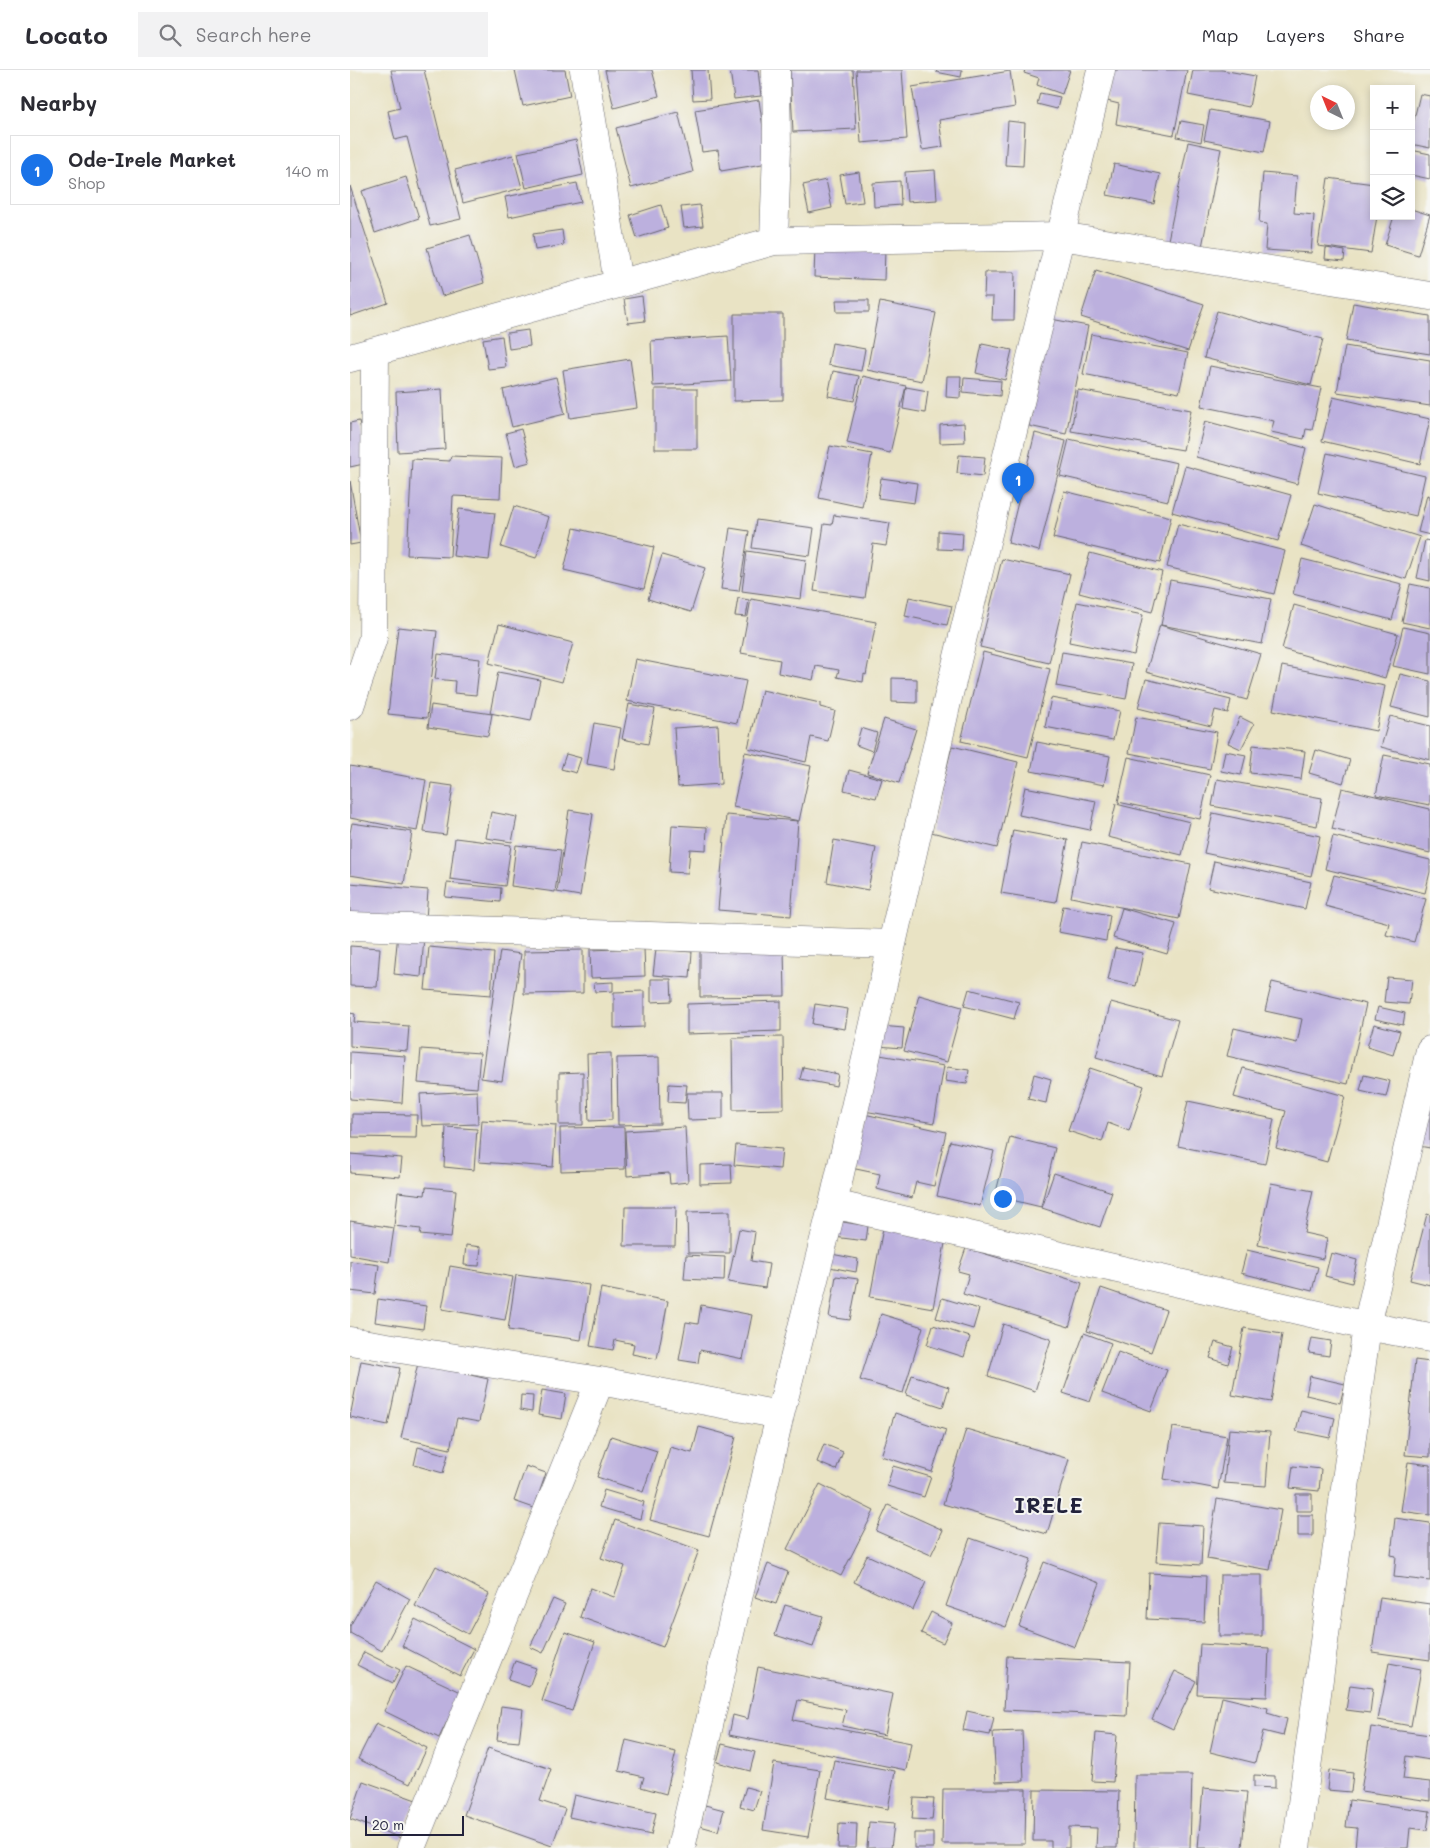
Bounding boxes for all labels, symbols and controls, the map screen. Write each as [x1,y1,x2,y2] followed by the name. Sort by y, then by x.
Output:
[138,12,488,57] search box
[25,19,108,50] text: Locato
[156,21,184,49] icon: search
[196,22,311,47] text: Search here
[1202,23,1238,47] text: Map
[1266,23,1325,47] text: Layers
[1353,23,1405,47] text: Share
[1310,85,1355,130] north arrow
[1370,85,1415,220] map controls
[1370,85,1415,130] button: +
[20,89,97,116] text: Nearby
[1370,130,1415,175] button: −
[68,147,236,172] text: Ode-Irele Market
[33,160,41,181] text: 1
[285,160,329,181] text: 140 m
[68,172,105,193] text: Shop
[1370,175,1415,220] button: layers
[1002,463,1034,504] pin: 1
[990,1186,1016,1212] your location
[1014,1491,1084,1518] district label: IRELE
[365,1813,464,1836] scale bar
[372,1815,404,1834] text: 20 m

